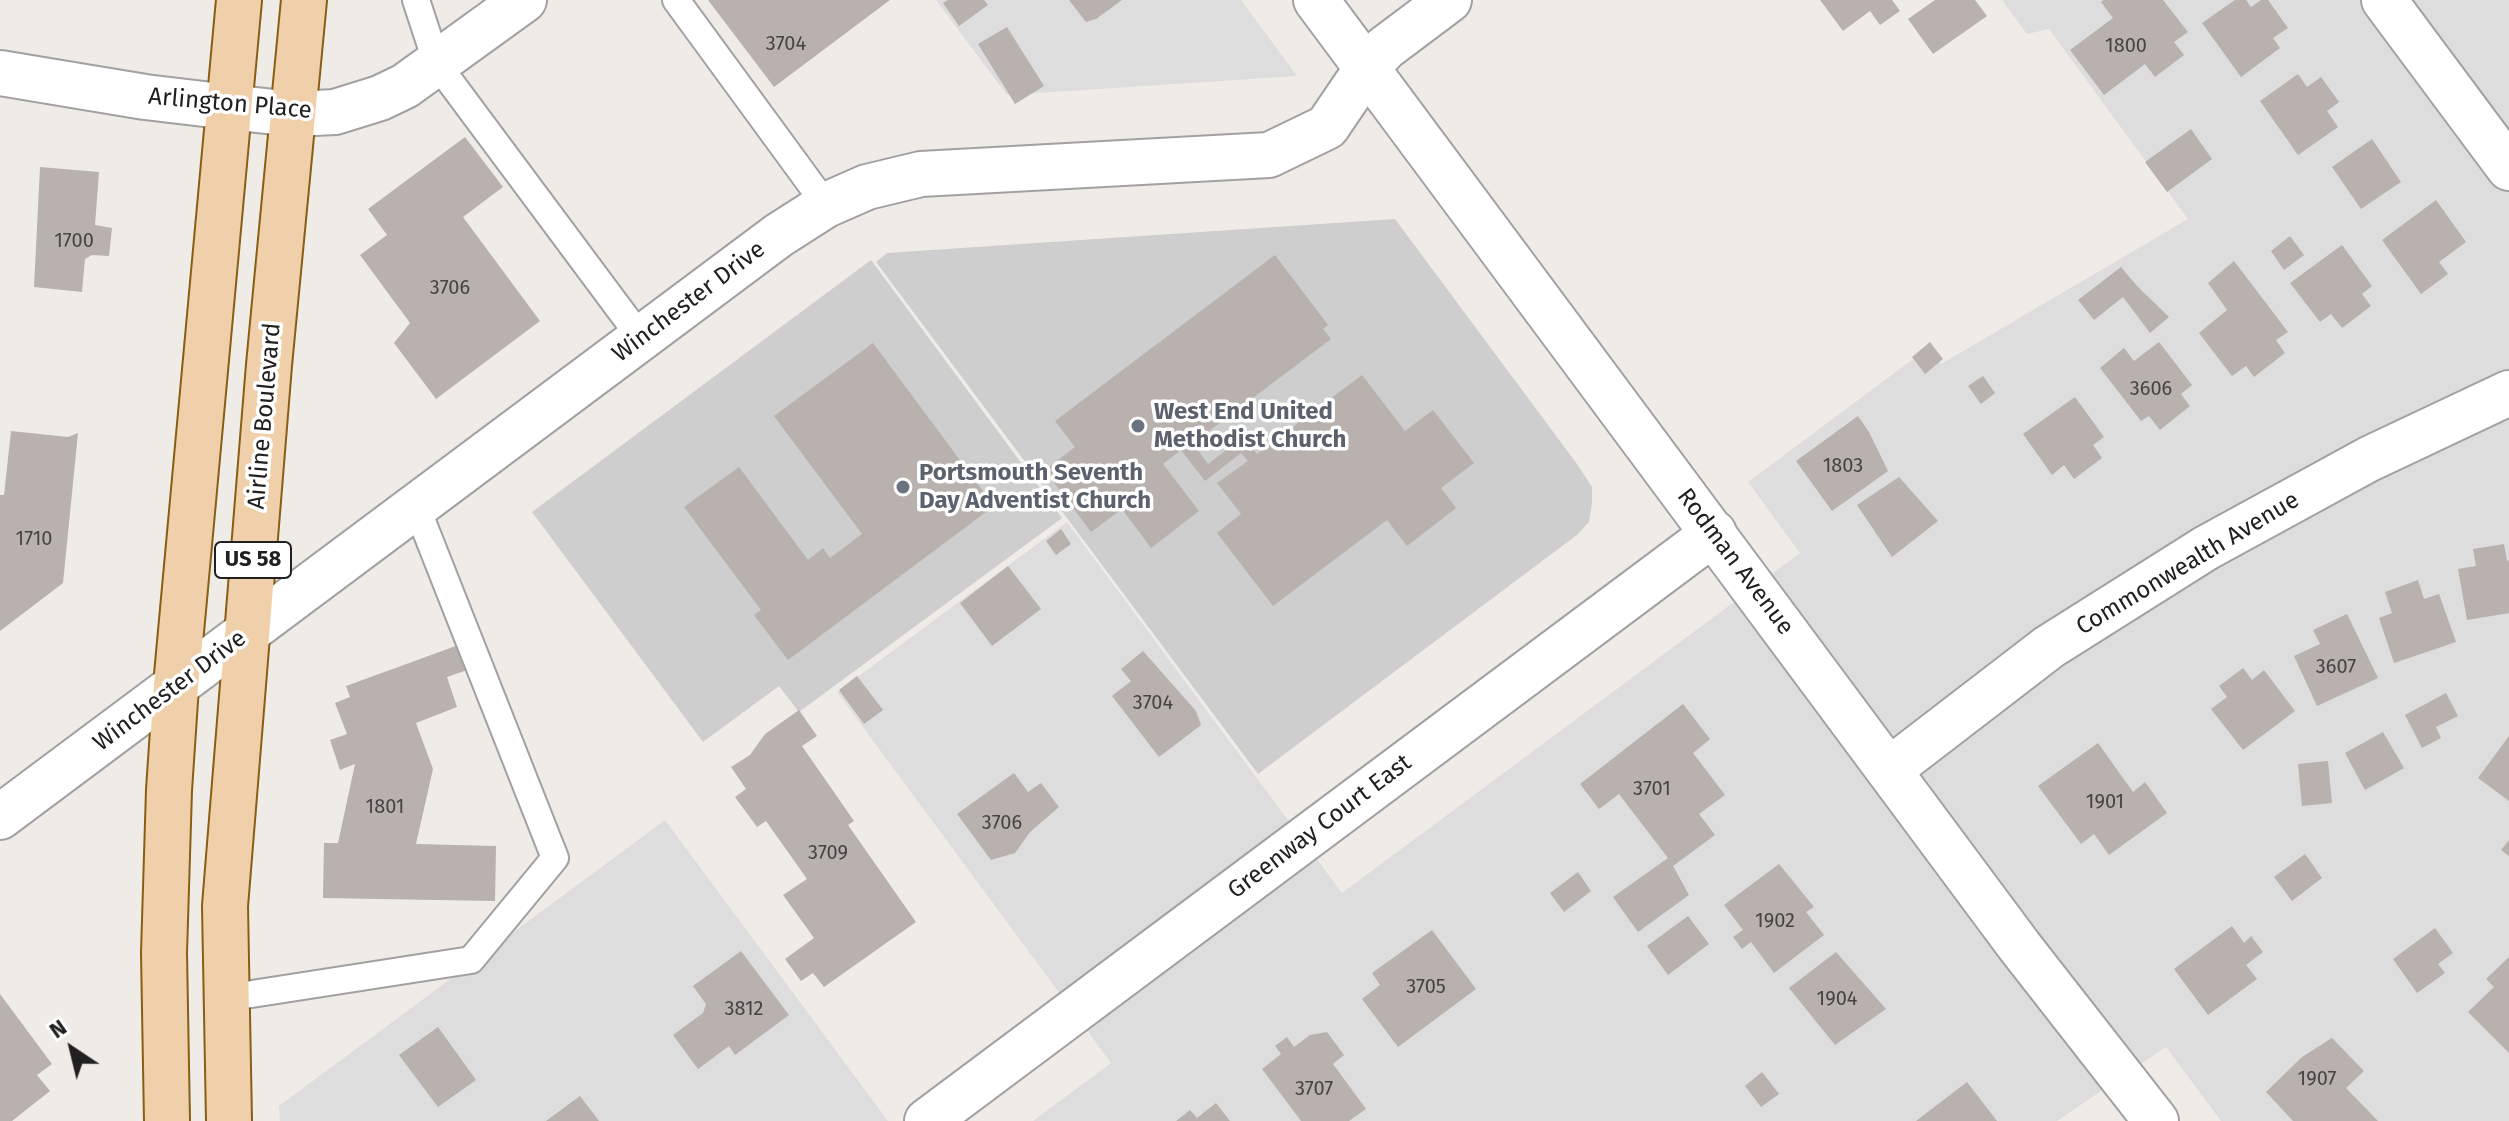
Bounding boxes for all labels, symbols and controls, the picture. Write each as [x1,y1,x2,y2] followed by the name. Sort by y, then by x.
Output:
[766,32,806,56] house number: 3704
[2105,34,2147,58] house number: 1800
[147,83,313,125] street label: Arlington Place
[54,229,94,253] house number: 1700
[607,235,771,369] street label: Winchester Drive
[430,276,470,300] house number: 3706
[243,322,287,510] street label: Airline Boulevard
[2130,377,2172,401] house number: 3606
[1154,398,1346,454] place label: West End United Methodist Church
[1129,417,1147,435] marker: West End United Methodist Church
[1823,454,1863,478] house number: 1803
[919,459,1151,515] place label: Portsmouth Seventh Day Adventist Church
[894,478,912,496] marker: Portsmouth Seventh Day Adventist Church
[1670,483,1800,641] street label: Rodman Avenue
[2071,486,2305,642] street label: Commonwealth Avenue
[16,527,52,551] house number: 1710
[215,542,291,578] road number: US 58
[88,624,252,758] street label: Winchester Drive
[2316,655,2356,679] house number: 3607
[1133,691,1173,715] house number: 3704
[1223,749,1417,905] street label: Greenway Court East
[1633,777,1671,801] house number: 3701
[2086,790,2124,814] house number: 1901
[366,795,404,819] house number: 1801
[982,811,1022,835] house number: 3706
[808,841,848,865] house number: 3709
[1755,909,1795,933] house number: 1902
[1406,975,1446,999] house number: 3705
[1817,987,1857,1011] house number: 1904
[725,997,763,1021] house number: 3812
[32,1009,112,1089] north arrow
[44,1014,72,1044] text: N
[2298,1067,2336,1091] house number: 1907
[1295,1077,1333,1101] house number: 3707

